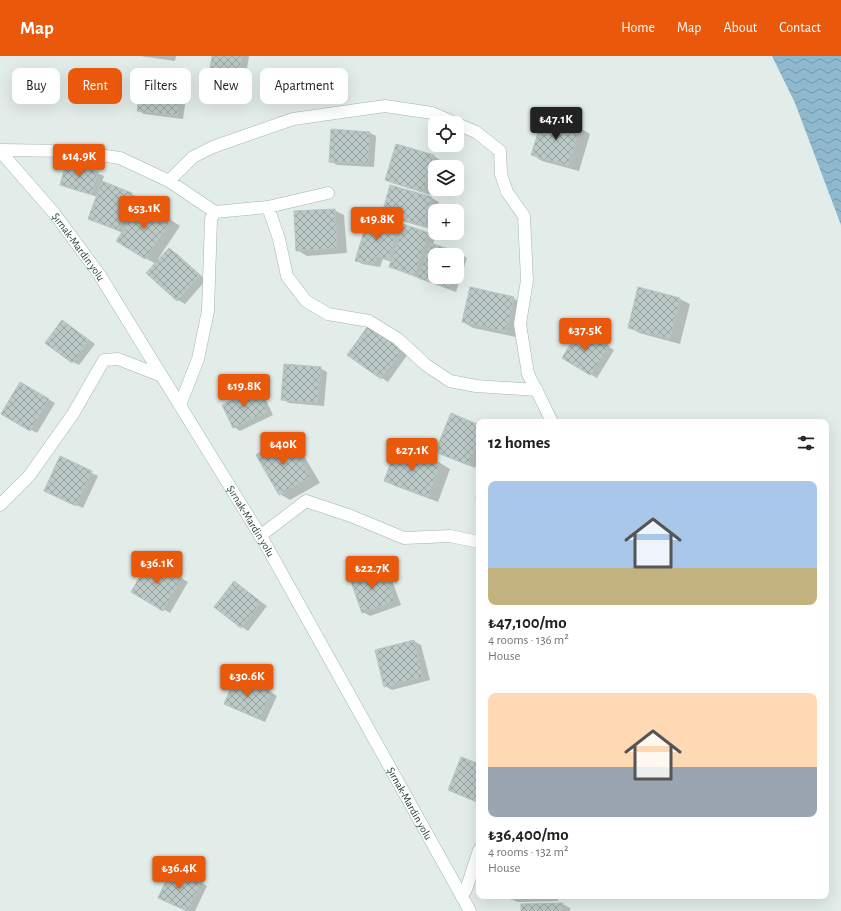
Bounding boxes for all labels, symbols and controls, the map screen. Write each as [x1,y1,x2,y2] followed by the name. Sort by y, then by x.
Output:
[20,19,54,38] text: Map
[621,21,655,35] text: Home
[677,21,701,35] text: Map
[723,21,757,35] text: About
[779,21,821,35] text: Contact
[12,68,60,104] chip: Buy
[68,68,122,104] chip: Rent
[130,68,191,104] chip: Filters
[199,68,252,104] chip: New
[260,68,348,104] chip: Apartment
[523,107,589,141] pin: ₺47.1K
[539,113,573,126] text: ₺47.1K
[428,116,464,284] map controls
[428,116,464,152] button: locate
[46,144,112,178] pin: ₺14.9K
[62,150,96,163] text: ₺14.9K
[428,160,464,196] button: layers
[111,196,177,230] pin: ₺53.1K
[128,202,160,215] text: ₺53.1K
[428,204,464,240] button: +
[344,207,410,241] pin: ₺19.8K
[50,211,107,283] street label: Şırnak-Mardin yolu
[360,213,394,226] text: ₺19.8K
[428,248,464,284] button: −
[552,318,618,352] pin: ₺37.5K
[568,324,602,337] text: ₺37.5K
[211,374,277,408] pin: ₺19.8K
[227,380,261,393] text: ₺19.8K
[259,432,307,466] pin: ₺40K
[795,432,817,454] icon: filters
[488,434,550,451] text: 12 homes
[269,438,297,451] text: ₺40K
[379,438,445,472] pin: ₺27.1K
[395,444,429,457] text: ₺27.1K
[225,483,277,559] street label: Şırnak-Mardin yolu
[617,507,689,579] icon: home
[124,551,190,585] pin: ₺36.1K
[339,556,405,590] pin: ₺22.7K
[140,557,174,570] text: ₺36.1K
[355,562,389,575] text: ₺22.7K
[488,614,567,631] text: ₺47,100/mo
[488,634,569,647] text: 4 rooms · 136 m²
[488,650,520,663] text: House
[214,664,280,698] pin: ₺30.6K
[229,670,265,683] text: ₺30.6K
[617,719,689,791] icon: home
[385,765,435,842] street label: Şırnak-Mardin yolu
[488,826,569,843] text: ₺36,400/mo
[488,846,569,859] text: 4 rooms · 132 m²
[146,856,212,890] pin: ₺36.4K
[161,862,197,875] text: ₺36.4K
[488,862,520,875] text: House

